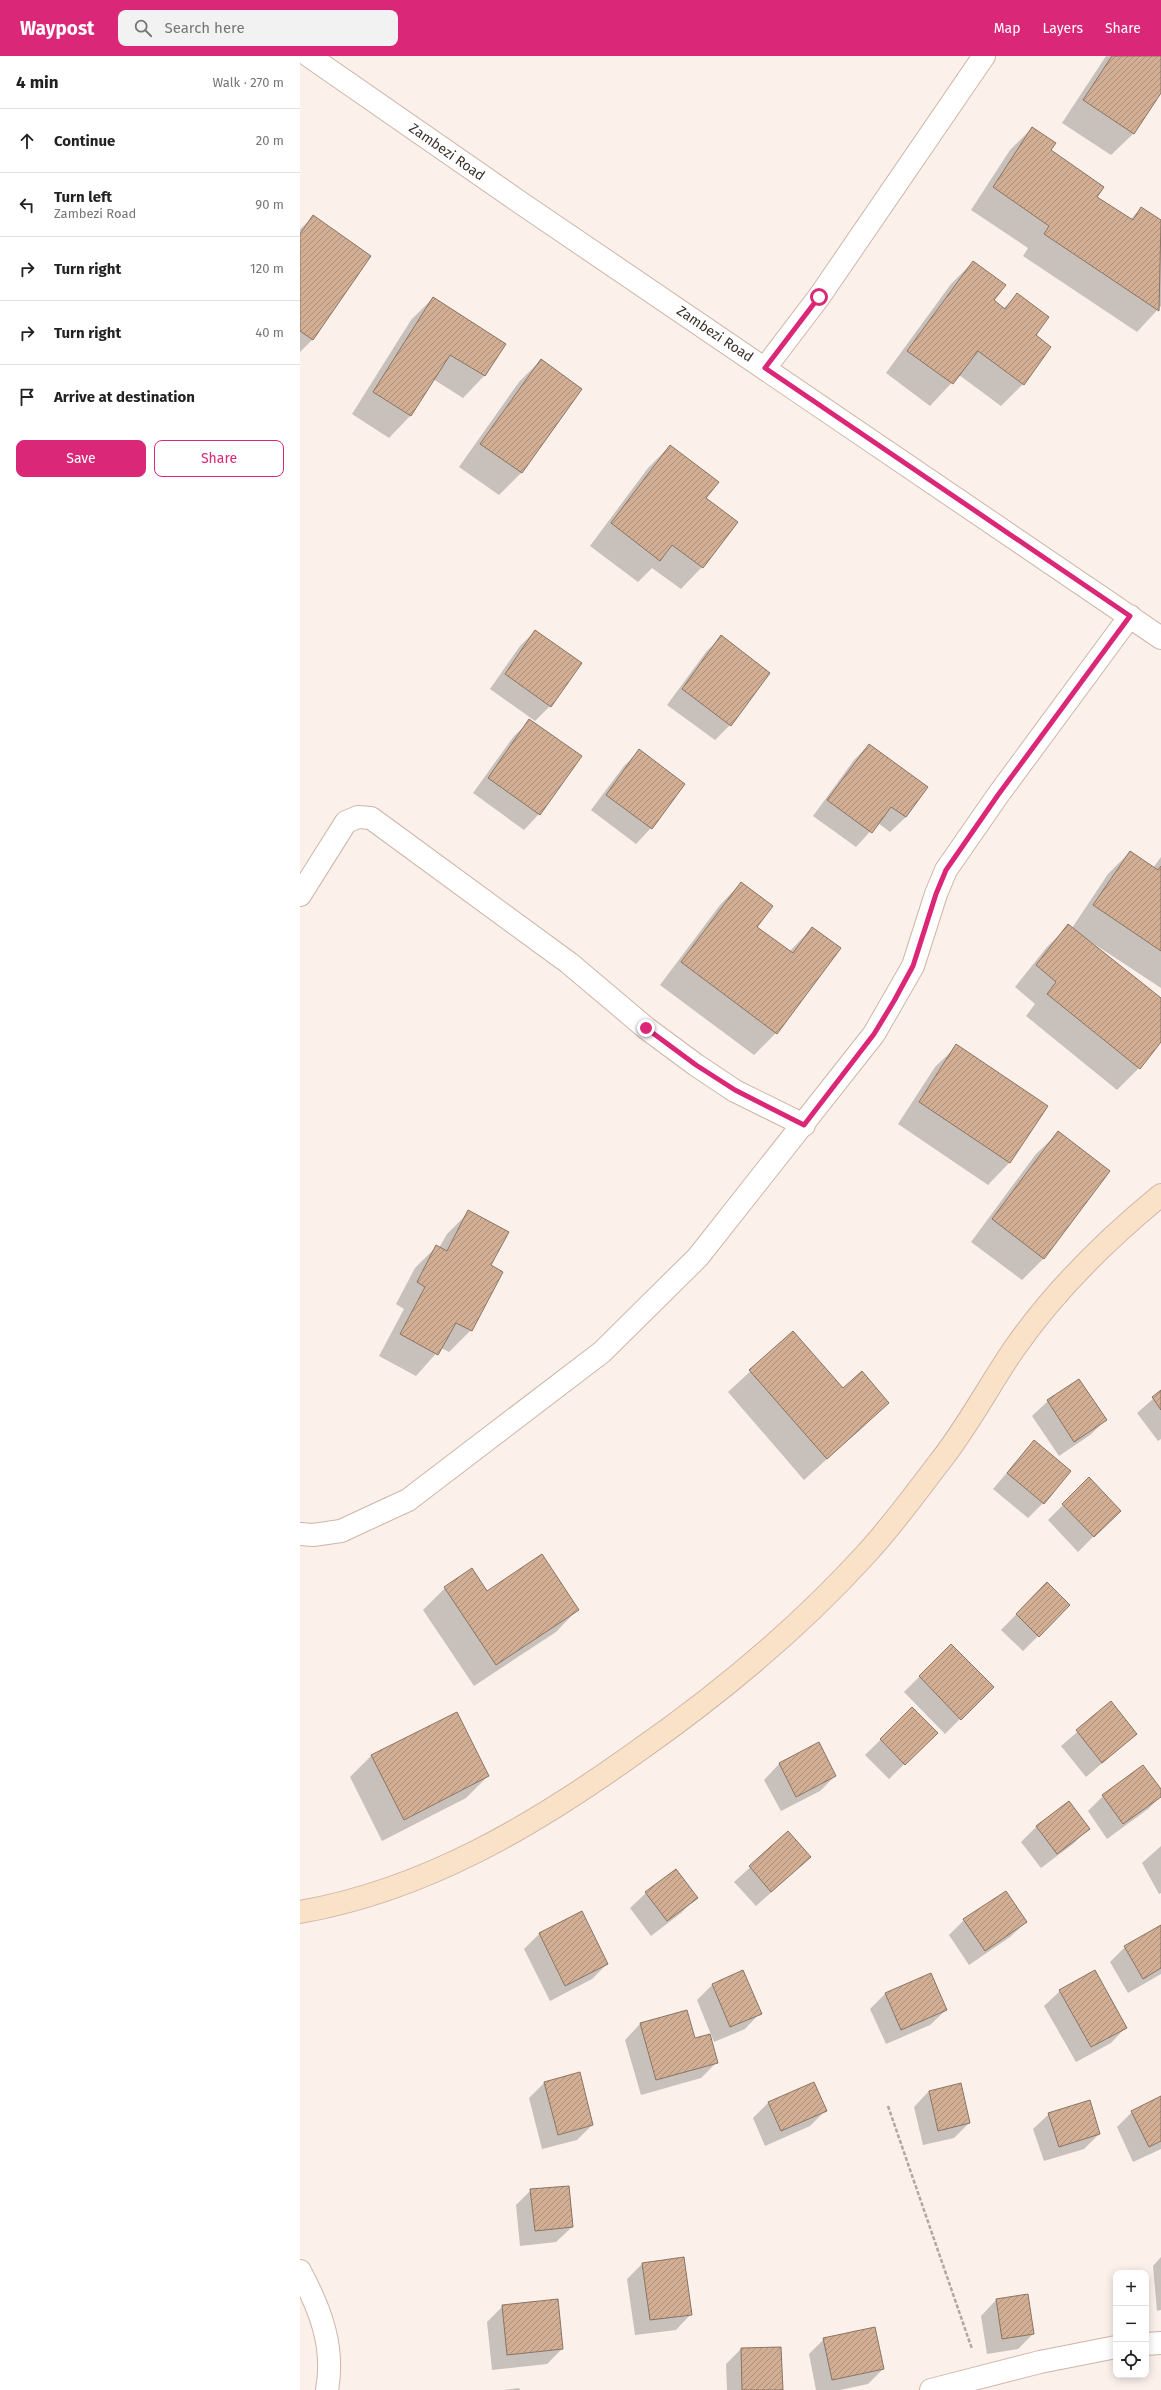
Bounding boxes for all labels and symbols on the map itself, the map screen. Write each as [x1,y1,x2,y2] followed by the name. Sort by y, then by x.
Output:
[406,120,488,184] street label: Zambezi Road
[810,288,828,306] route start
[674,302,756,366] street label: Zambezi Road
[637,1019,655,1037] route end

